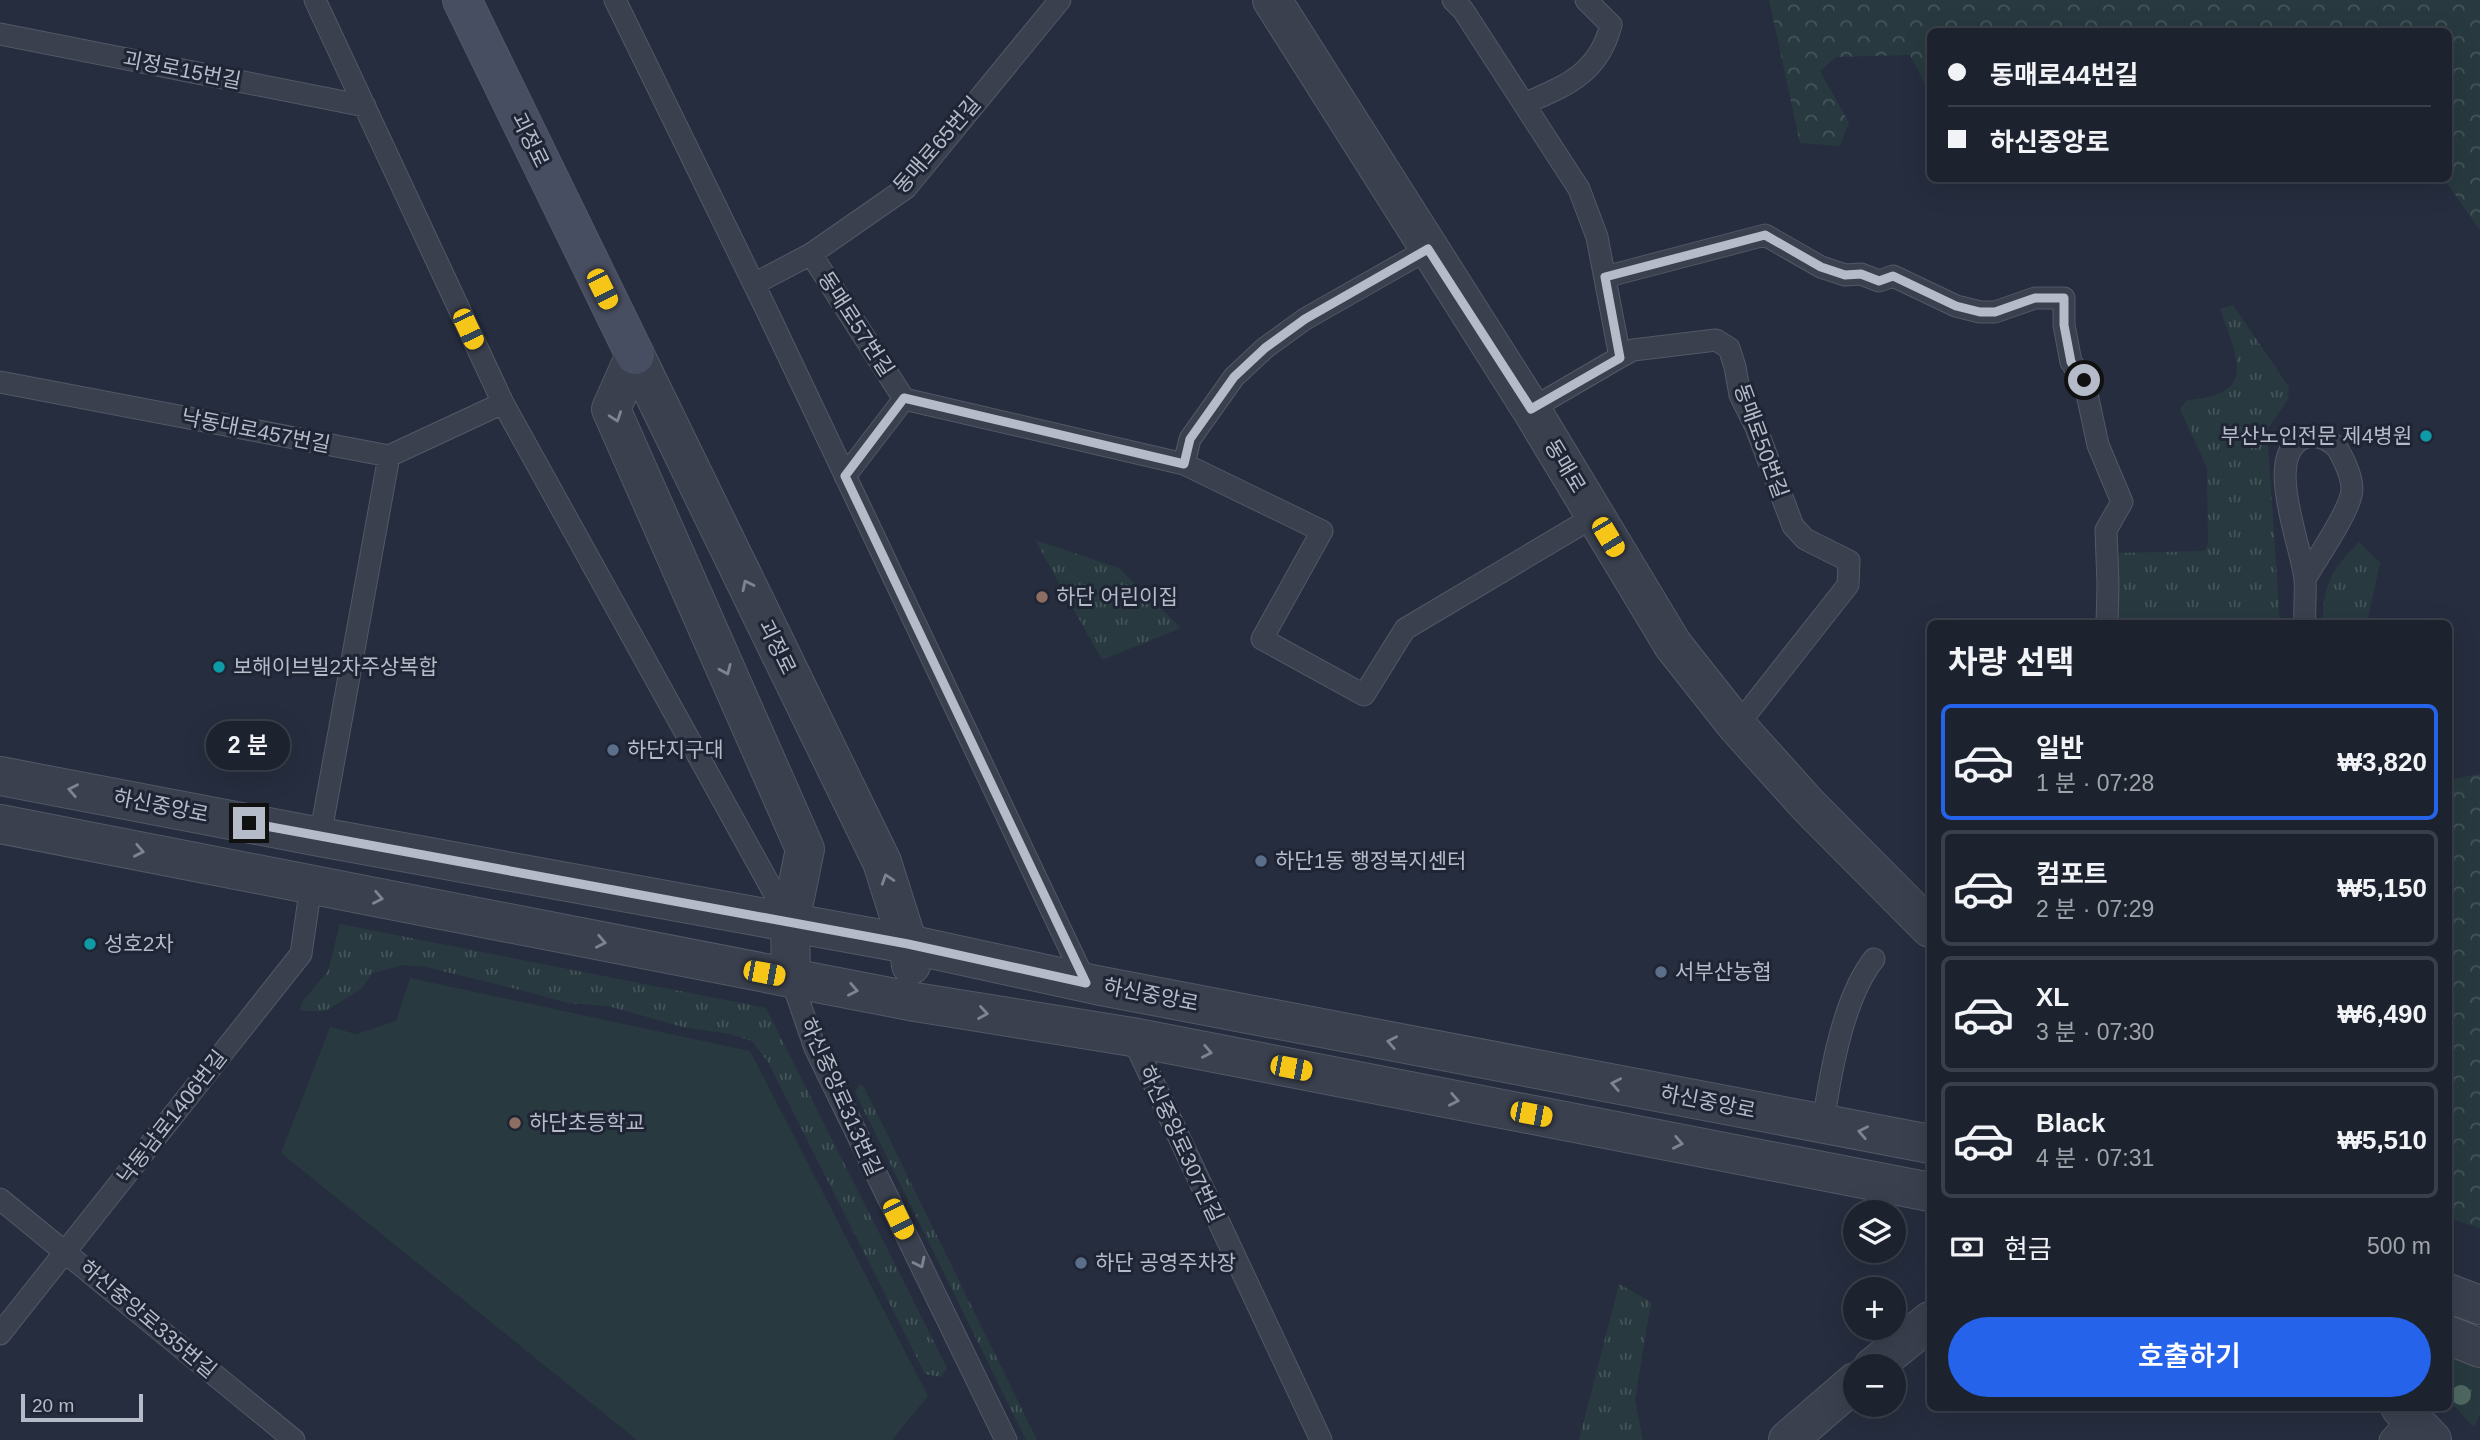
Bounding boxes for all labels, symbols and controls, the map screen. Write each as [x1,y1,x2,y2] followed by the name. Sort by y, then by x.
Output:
[121,47,243,92] street label: 괴정로15번길
[1990,60,2139,90] text: 동매로44번길
[889,92,985,197] street label: 동매로65번길
[507,109,553,171] street label: 괴정로
[1990,127,2110,157] text: 하신중앙로
[584,266,621,312] car
[814,267,899,380] street label: 동매로57번길
[450,306,487,352] car
[2068,364,2100,396] route start
[1730,381,1793,501] street label: 동매로50번길
[180,405,332,456] street label: 낙동대로457번길
[608,410,622,423] one-way arrow
[2221,424,2412,447] place label: 부산노인전문 제4병원
[2418,428,2434,444] marker: 부산노인전문 제4병원
[1541,435,1590,497] street label: 동매로
[1589,514,1628,560] car
[741,580,755,592] one-way arrow
[1056,585,1178,608] place label: 하단 어린이집
[1034,589,1050,605] marker: 하단 어린이집
[754,616,800,678] street label: 괴정로
[1948,644,2075,680] text: 차량 선택
[233,655,438,678] place label: 보해이브빌2차주상복합
[211,659,227,675] marker: 보해이브빌2차주상복합
[718,663,732,676] one-way arrow
[207,722,291,770] callout: 2 분
[1952,731,2015,794] icon: car
[228,732,268,758] text: 2 분
[2036,733,2084,763] text: 일반
[627,738,724,761] place label: 하단지구대
[605,742,621,758] marker: 하단지구대
[2337,747,2427,777] text: ₩3,820
[2036,770,2154,796] text: 1 분 · 07:28
[67,783,79,798] one-way arrow
[111,785,211,826] street label: 하신중앙로
[233,807,265,839] route end
[133,842,145,857] one-way arrow
[1275,849,1466,872] place label: 하단1동 행정복지센터
[1253,853,1269,869] marker: 하단1동 행정복지센터
[1952,857,2015,920] icon: car
[2036,859,2108,889] text: 컴포트
[881,873,895,885] one-way arrow
[2337,873,2427,903] text: ₩5,150
[372,890,384,905] one-way arrow
[2036,896,2154,922] text: 2 분 · 07:29
[104,932,174,955] place label: 성호2차
[595,933,607,948] one-way arrow
[82,936,98,952] marker: 성호2차
[742,959,787,987] car
[1675,960,1772,983] place label: 서부산농협
[1653,964,1669,980] marker: 서부산농협
[1101,974,1201,1015] street label: 하신중앙로
[847,982,859,997] one-way arrow
[2036,982,2069,1012] text: XL
[1952,983,2015,1046] icon: car
[2337,999,2427,1029] text: ₩6,490
[977,1005,989,1020] one-way arrow
[796,1014,887,1179] street label: 하신중앙로313번길
[2036,1019,2154,1045] text: 3 분 · 07:30
[1386,1035,1398,1050] one-way arrow
[1201,1043,1213,1058] one-way arrow
[112,1046,231,1188] street label: 낙동남로1406번길
[1269,1054,1314,1082] car
[1135,1062,1228,1226] street label: 하신중앙로307번길
[1610,1078,1622,1093] one-way arrow
[1658,1081,1758,1122] street label: 하신중앙로
[1448,1091,1460,1106] one-way arrow
[1509,1100,1554,1128] car
[2036,1108,2105,1138] text: Black
[1952,1109,2015,1172] icon: car
[529,1111,645,1134] place label: 하단초등학교
[507,1115,523,1131] marker: 하단초등학교
[1857,1125,1869,1140] one-way arrow
[2337,1125,2427,1155] text: ₩5,510
[1672,1134,1684,1149] one-way arrow
[2036,1145,2154,1171] text: 4 분 · 07:31
[880,1196,917,1242] car
[1843,1200,1906,1417] map controls
[1843,1200,1906,1263] button: layers
[1948,1228,1986,1266] icon: cash
[2367,1233,2431,1259] text: 500 m
[2004,1234,2052,1264] text: 현금
[1095,1251,1236,1274] place label: 하단 공영주차장
[76,1255,221,1382] street label: 하신중앙로335번길
[1073,1255,1089,1271] marker: 하단 공영주차장
[911,1256,925,1268] one-way arrow
[1843,1277,1906,1340] button: +
[1948,1317,2431,1397] button: 호출하기
[1843,1354,1906,1417] button: −
[21,1391,144,1423] scale bar
[32,1395,74,1416] text: 20 m

